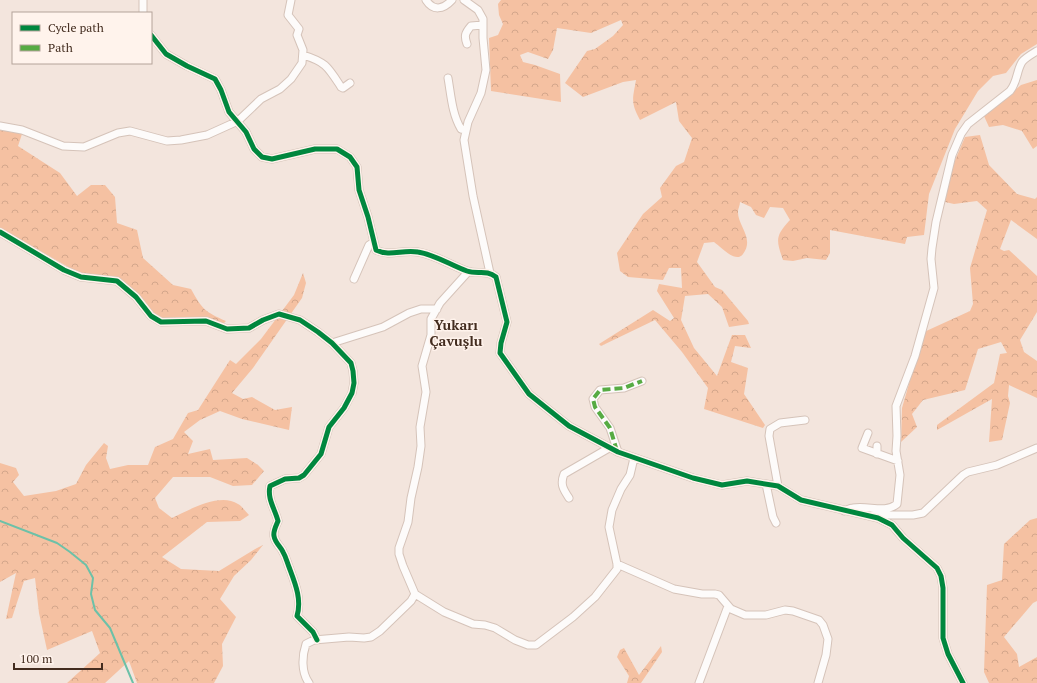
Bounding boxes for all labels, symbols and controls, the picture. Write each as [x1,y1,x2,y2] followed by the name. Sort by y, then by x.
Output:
[12,12,152,64] legend
[48,20,104,35] text: Cycle path
[48,40,73,55] text: Path
[429,315,483,350] district label: Yukarı Çavuşlu
[14,645,102,671] scale bar
[20,651,53,666] text: 100 m

